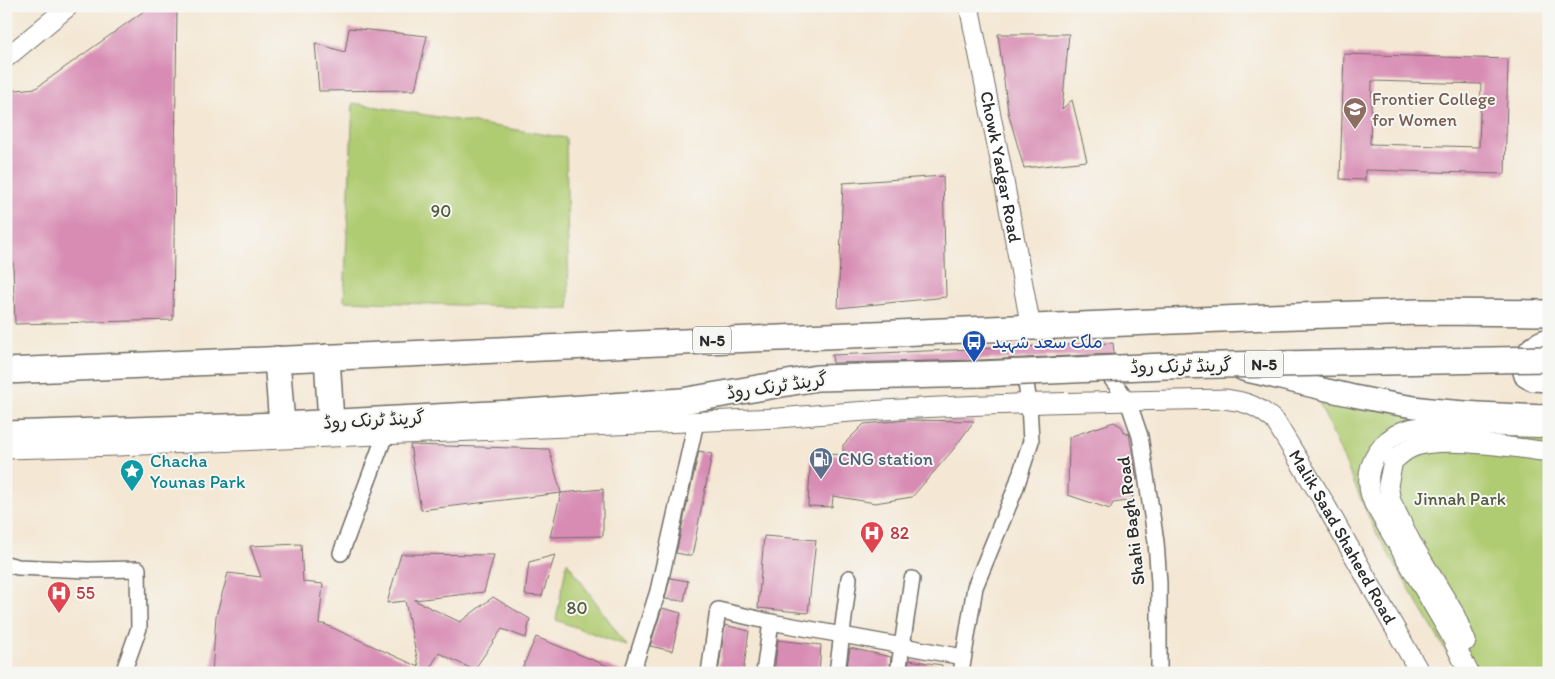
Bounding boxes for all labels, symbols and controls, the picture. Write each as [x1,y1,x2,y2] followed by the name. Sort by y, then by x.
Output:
[1372,88,1496,131] place label: Frontier College for Women
[975,89,1026,244] street label: Chowk Yadgar Road
[1342,96,1368,130] school or university icon: Frontier College for Women
[431,200,451,222] park label: 90
[693,326,731,354] road number: N-5
[961,329,987,363] bus stop icon: ملک سعد شہید
[992,331,1103,354] place label: ملک سعد شہید
[1245,350,1283,378] road number: N-5
[1130,354,1232,378] street label: گرینڈ ٹرنک روڈ
[725,368,829,404] street label: گرینڈ ٹرنک روڈ
[323,406,426,434] street label: گرینڈ ٹرنک روڈ
[808,446,834,480] fuel station icon: CNG station
[1284,446,1401,628] street label: Malik Saad Shaheed Road
[838,448,933,470] place label: CNG station
[150,450,246,493] place label: Chacha Younas Park
[1112,455,1150,587] street label: Shahi Bagh Road
[119,458,145,492] place icon: Chacha Younas Park
[1414,488,1506,510] park label: Jinnah Park
[859,520,885,554] hospital icon: 82
[890,522,910,544] place label: 82
[46,580,72,614] hospital icon: 55
[76,582,95,604] place label: 55
[567,597,587,619] park label: 80

